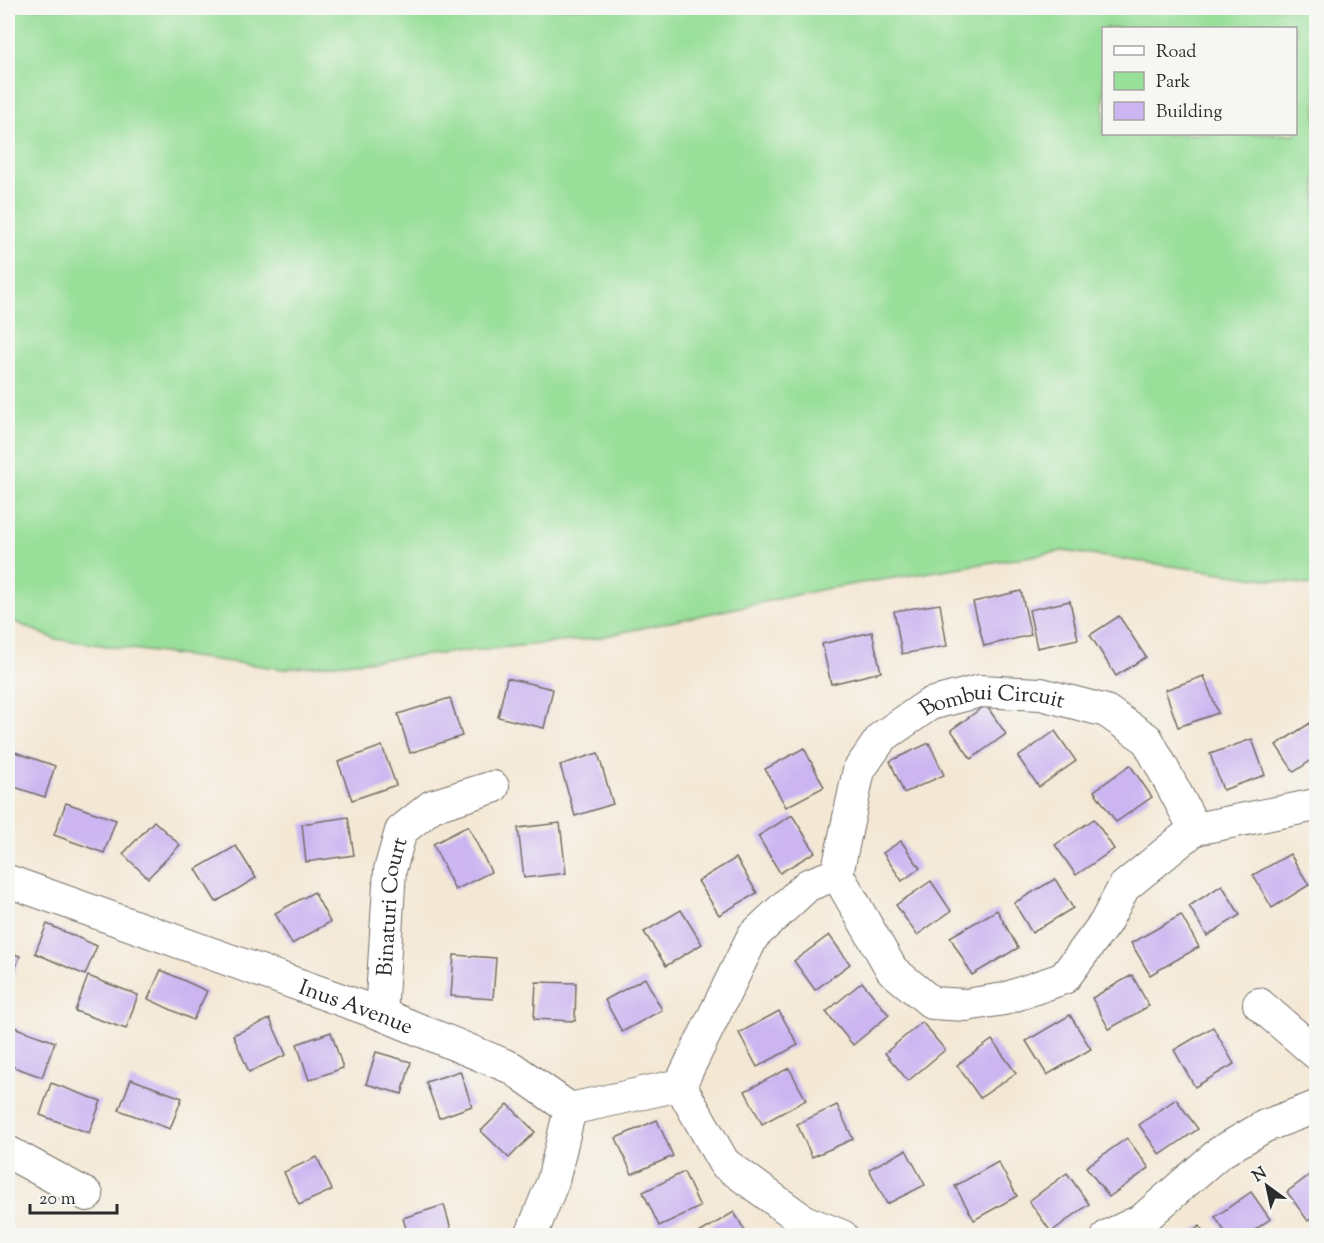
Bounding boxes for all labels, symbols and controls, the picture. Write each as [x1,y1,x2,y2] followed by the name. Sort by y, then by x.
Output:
[1102,27,1297,135] legend
[1156,40,1196,66] text: Road
[1156,70,1191,96] text: Park
[1156,100,1222,126] text: Building
[914,678,1068,726] street label: Bombui Circuit
[370,833,418,977] street label: Binaturi Court
[294,973,417,1044] street label: Inus Avenue
[1237,1156,1297,1216] north arrow
[1249,1162,1272,1189] text: N
[30,1177,117,1215] scale bar
[39,1187,76,1213] text: 20 m

